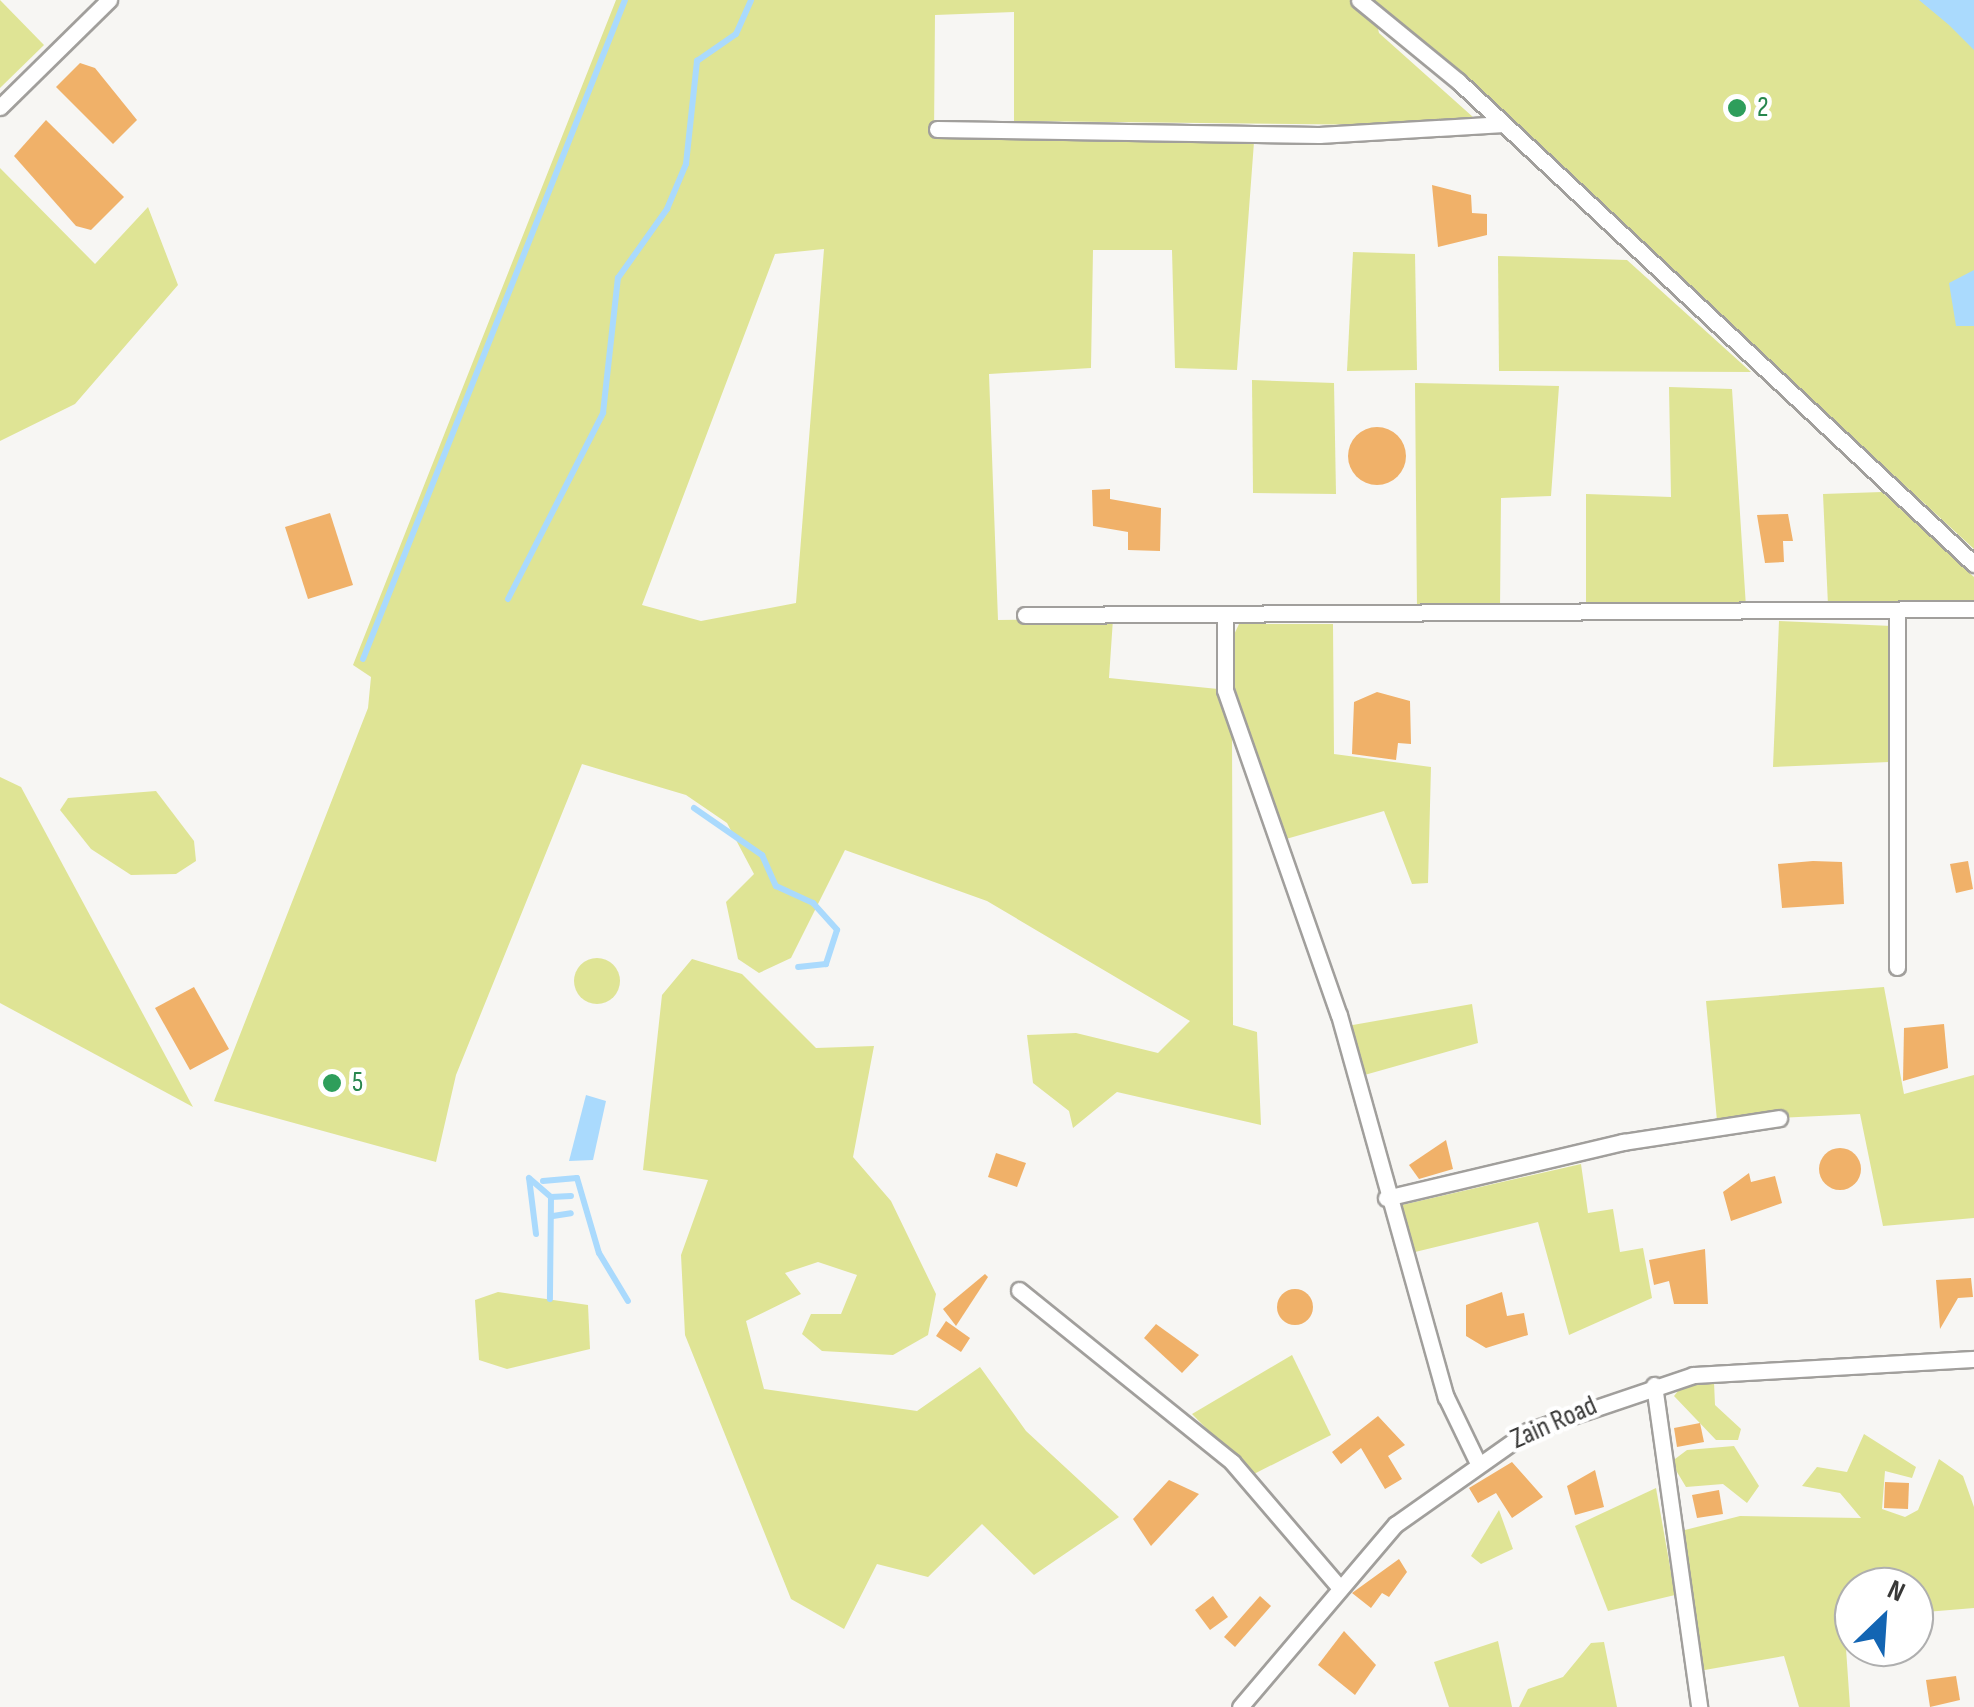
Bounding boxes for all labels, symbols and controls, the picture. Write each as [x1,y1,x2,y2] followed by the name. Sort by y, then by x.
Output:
[1757,91,1769,125] place label: 2
[1726,97,1748,119] marker: 2
[352,1066,363,1100] place label: 5
[321,1072,343,1094] marker: 5
[1506,1389,1602,1457] street label: Zain Road
[1834,1567,1934,1667] north arrow
[1882,1573,1910,1609] text: N

